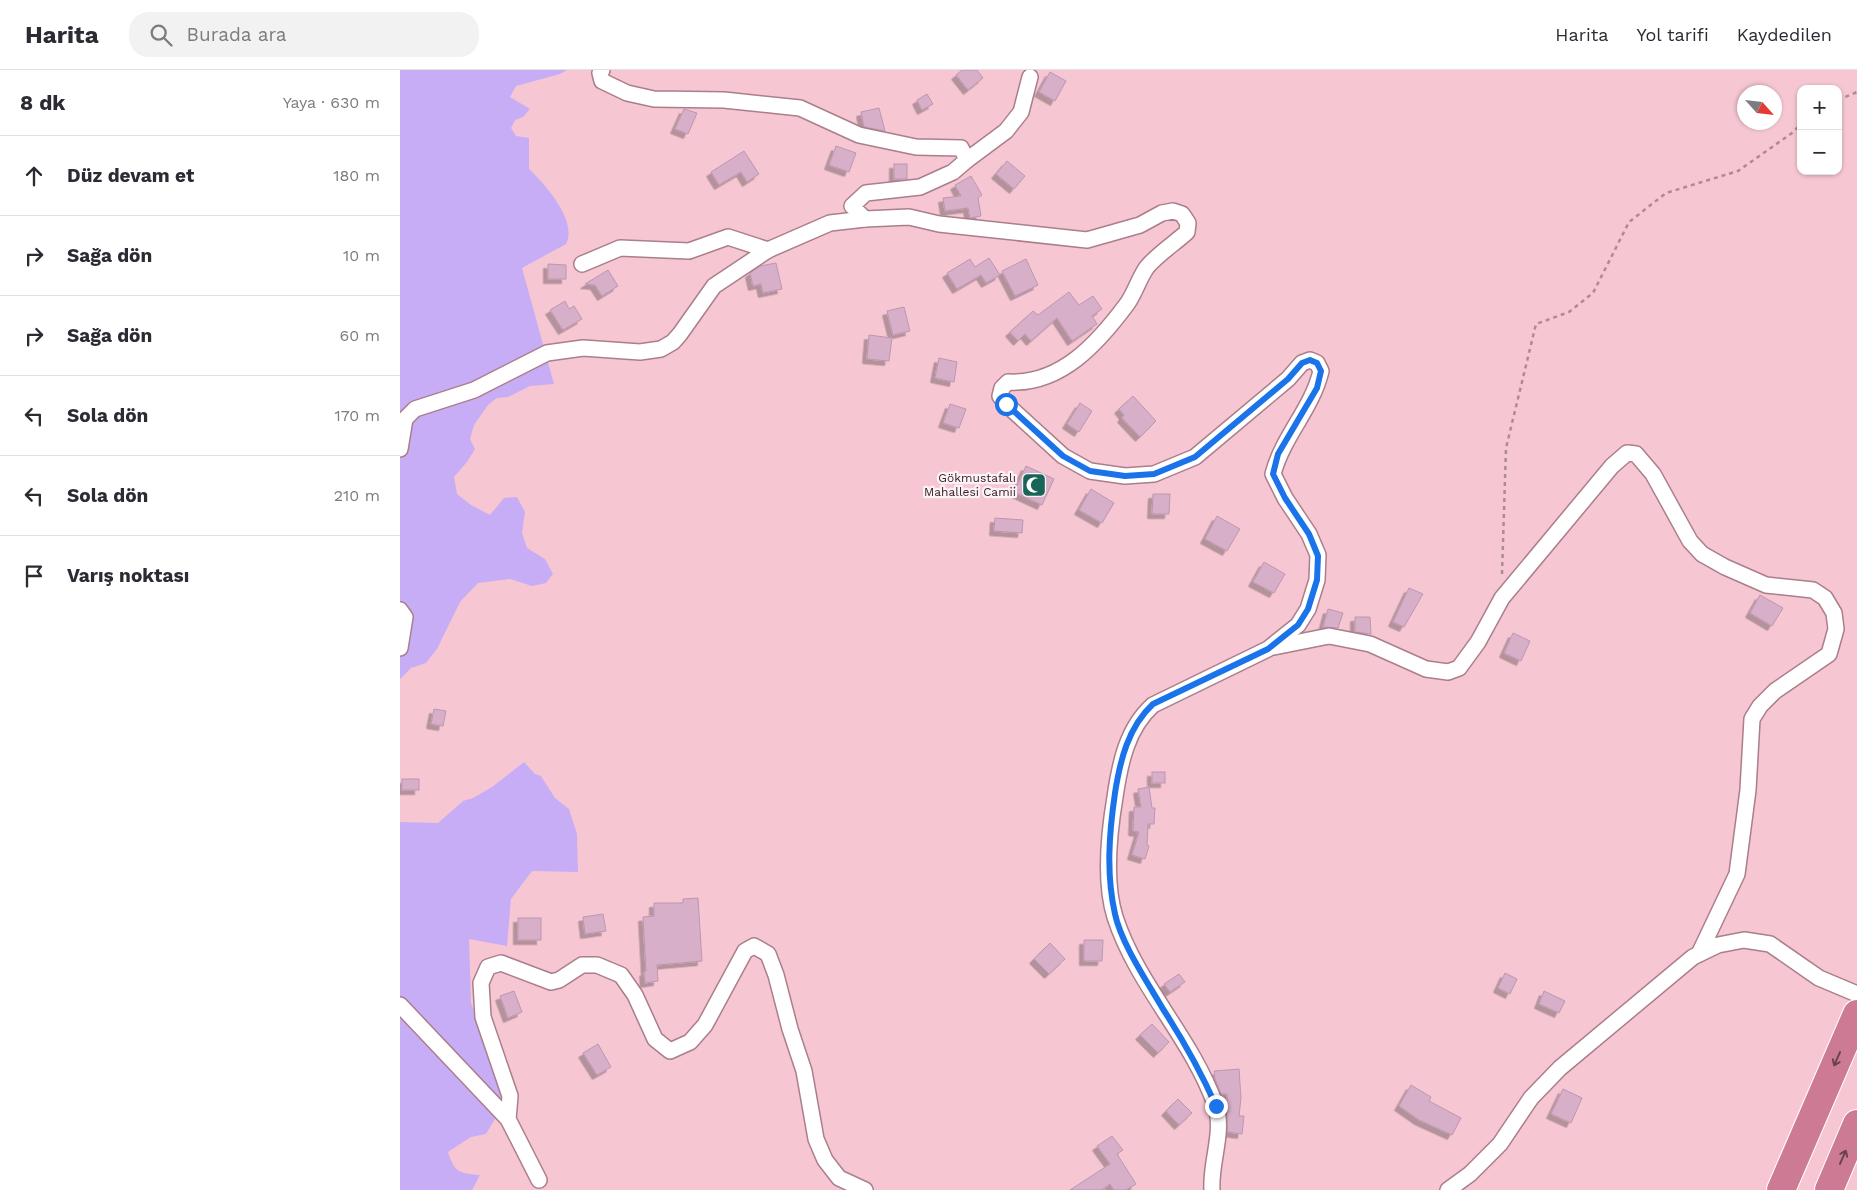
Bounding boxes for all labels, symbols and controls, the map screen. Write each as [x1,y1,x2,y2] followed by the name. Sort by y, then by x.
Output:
[129,12,479,57] search box
[25,21,99,49] text: Harita
[147,21,175,49] icon: search
[187,23,287,46] text: Burada ara
[1555,24,1609,45] text: Harita
[1637,24,1709,45] text: Yol tarifi
[1737,24,1832,45] text: Kaydedilen
[1737,85,1782,130] north arrow
[1797,85,1842,175] map controls
[1797,85,1842,130] button: +
[20,90,65,115] text: 8 dk
[283,93,380,112] text: Yaya · 630 m
[1797,130,1842,175] button: −
[20,162,48,190] icon: ahead
[67,164,194,187] text: Düz devam et
[333,166,380,185] text: 180 m
[20,242,48,270] icon: right
[67,244,152,267] text: Sağa dön
[343,246,380,265] text: 10 m
[20,322,48,350] icon: right
[67,324,152,347] text: Sağa dön
[340,326,380,345] text: 60 m
[995,393,1018,416] route start
[20,402,48,430] icon: left
[67,404,148,427] text: Sola dön
[334,406,380,425] text: 170 m
[924,471,1016,499] place label: Gökmustafalı Mahallesi Camii
[1021,472,1047,498] mosque icon: Gökmustafalı Mahallesi Camii
[20,482,48,510] icon: left
[67,484,148,507] text: Sola dön
[334,486,380,505] text: 210 m
[20,562,48,590] icon: arrive
[67,564,189,587] text: Varış noktası
[1832,1051,1842,1066] one-way arrow
[1205,1095,1228,1118] route end
[1838,1150,1848,1165] one-way arrow

